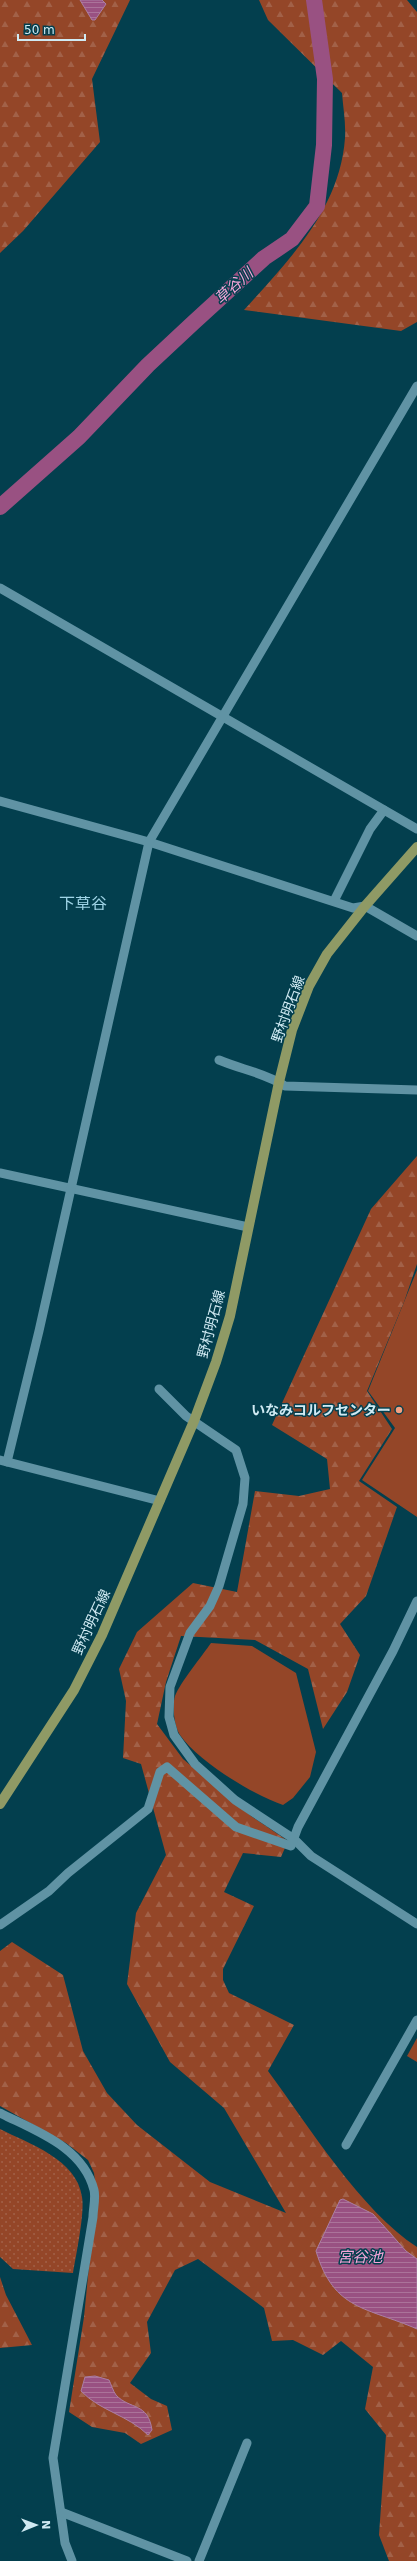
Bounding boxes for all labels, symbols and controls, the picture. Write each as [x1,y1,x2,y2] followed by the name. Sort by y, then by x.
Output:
[18,16,85,42] scale bar
[24,23,55,37] text: 50 m
[211,263,258,308] water label: 草谷川
[59,894,107,913] district label: 下草谷
[269,973,307,1045] street label: 野村明石線
[194,1288,228,1360] street label: 野村明石線
[251,1402,391,1418] place label: いなみコルフセンター
[394,1405,404,1415] marker: いなみコルフセンター
[69,1587,113,1657] street label: 野村明石線
[337,2248,384,2266] water label: 宮谷池
[16,2505,56,2545] north arrow
[39,2520,52,2530] text: N

